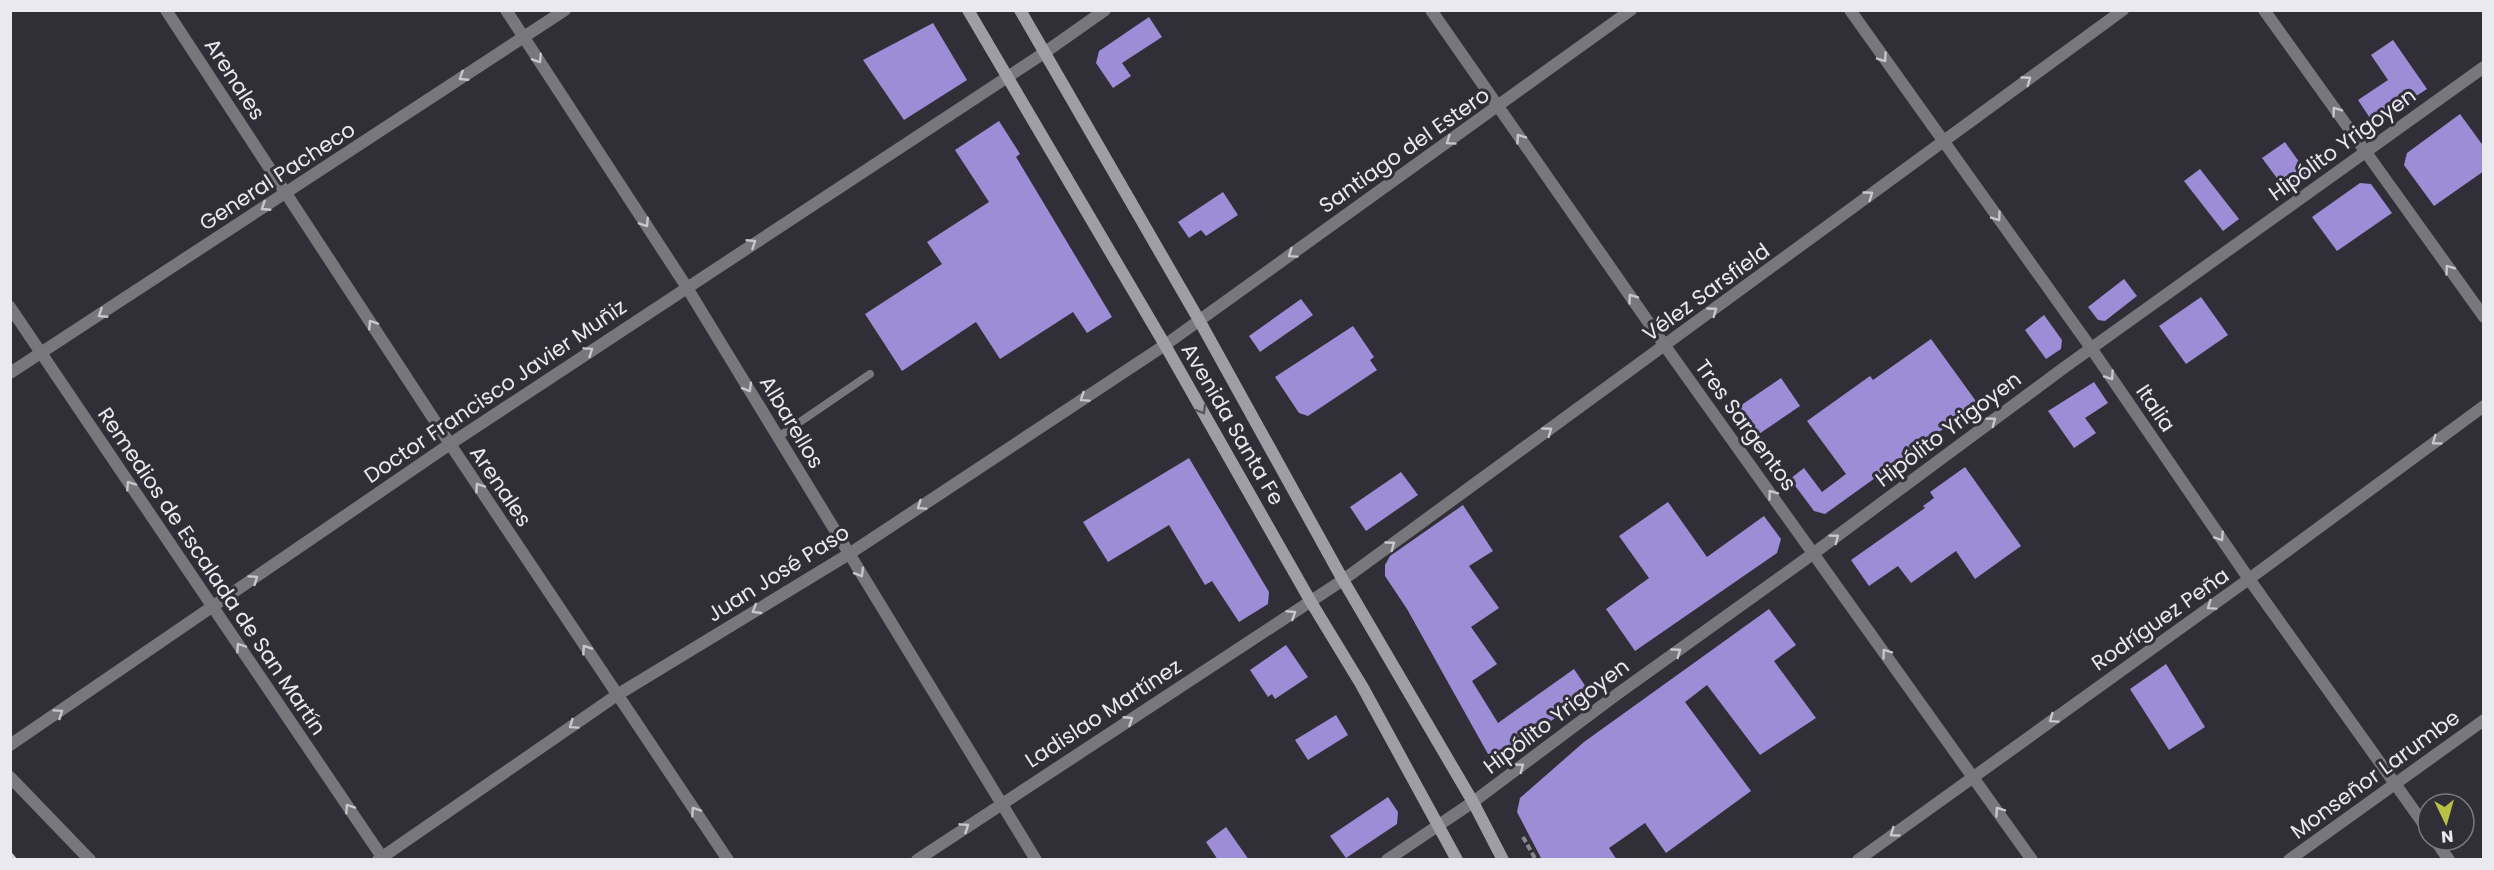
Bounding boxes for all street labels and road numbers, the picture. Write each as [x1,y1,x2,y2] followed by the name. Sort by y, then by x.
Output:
[198,33,272,125] street label: Arenales
[1313,80,1495,220] street label: Santiago del Estero
[2262,81,2422,207] street label: Hipólito Yrigoyen
[193,115,361,237] street label: General Pacheco
[1637,236,1775,348] street label: Vélez Sarsfield
[358,292,632,490] street label: Doctor Francisco Javier Muñiz
[1175,338,1291,510] street label: Avenida Santa Fe
[1688,353,1804,497] street label: Tres Sargentos
[1869,365,2027,493] street label: Hipólito Yrigoyen
[753,370,831,474] street label: Albarellos
[2130,379,2182,437] street label: Italia
[91,401,333,741] street label: Remedios de Escalada de San Martín
[463,440,539,532] street label: Arenales
[701,518,855,628] street label: Juan José Paso
[2085,561,2235,677] street label: Rodríguez Peña
[1019,652,1187,774] street label: Ladislao Martínez
[1477,652,1635,780] street label: Hipólito Yrigoyen
[2285,703,2465,845] street label: Monseñor Larumbe

